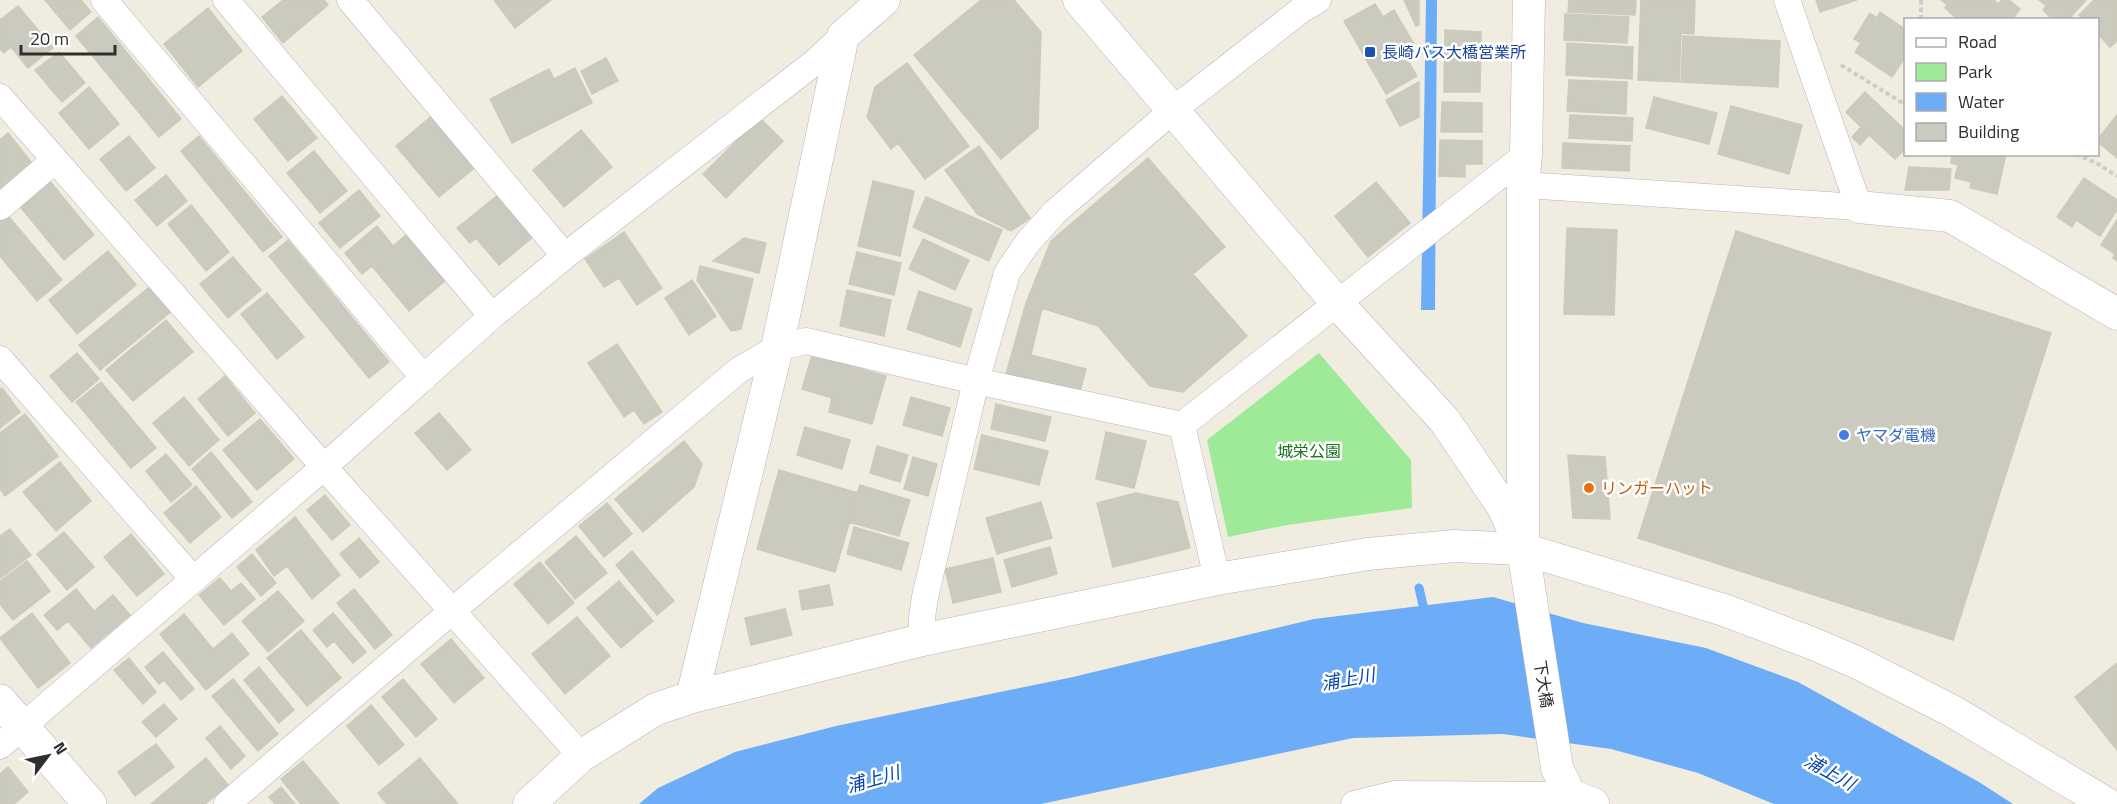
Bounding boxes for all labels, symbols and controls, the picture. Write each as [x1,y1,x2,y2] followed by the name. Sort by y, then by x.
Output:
[21,18,116,56] scale bar
[1904,18,2099,156] legend
[30,25,69,52] text: 20 m
[1958,28,1997,55] text: Road
[1382,40,1526,64] place label: 長崎バス大橋営業所
[1363,45,1377,59] marker: 長崎バス大橋営業所
[1958,58,1993,85] text: Park
[1958,88,2004,115] text: Water
[1958,118,2019,145] text: Building
[1856,423,1936,447] place label: ヤマダ電機
[1837,428,1851,442] marker: ヤマダ電機
[1277,439,1341,463] park label: 城栄公園
[1601,476,1713,500] place label: リンガーハット
[1582,481,1596,495] marker: リンガーハット
[1528,658,1560,710] street label: 下大橋
[1319,661,1379,697] water label: 浦上川
[18,726,78,786] north arrow
[48,737,74,759] text: N
[1800,747,1862,798] water label: 浦上川
[843,758,905,799] water label: 浦上川

